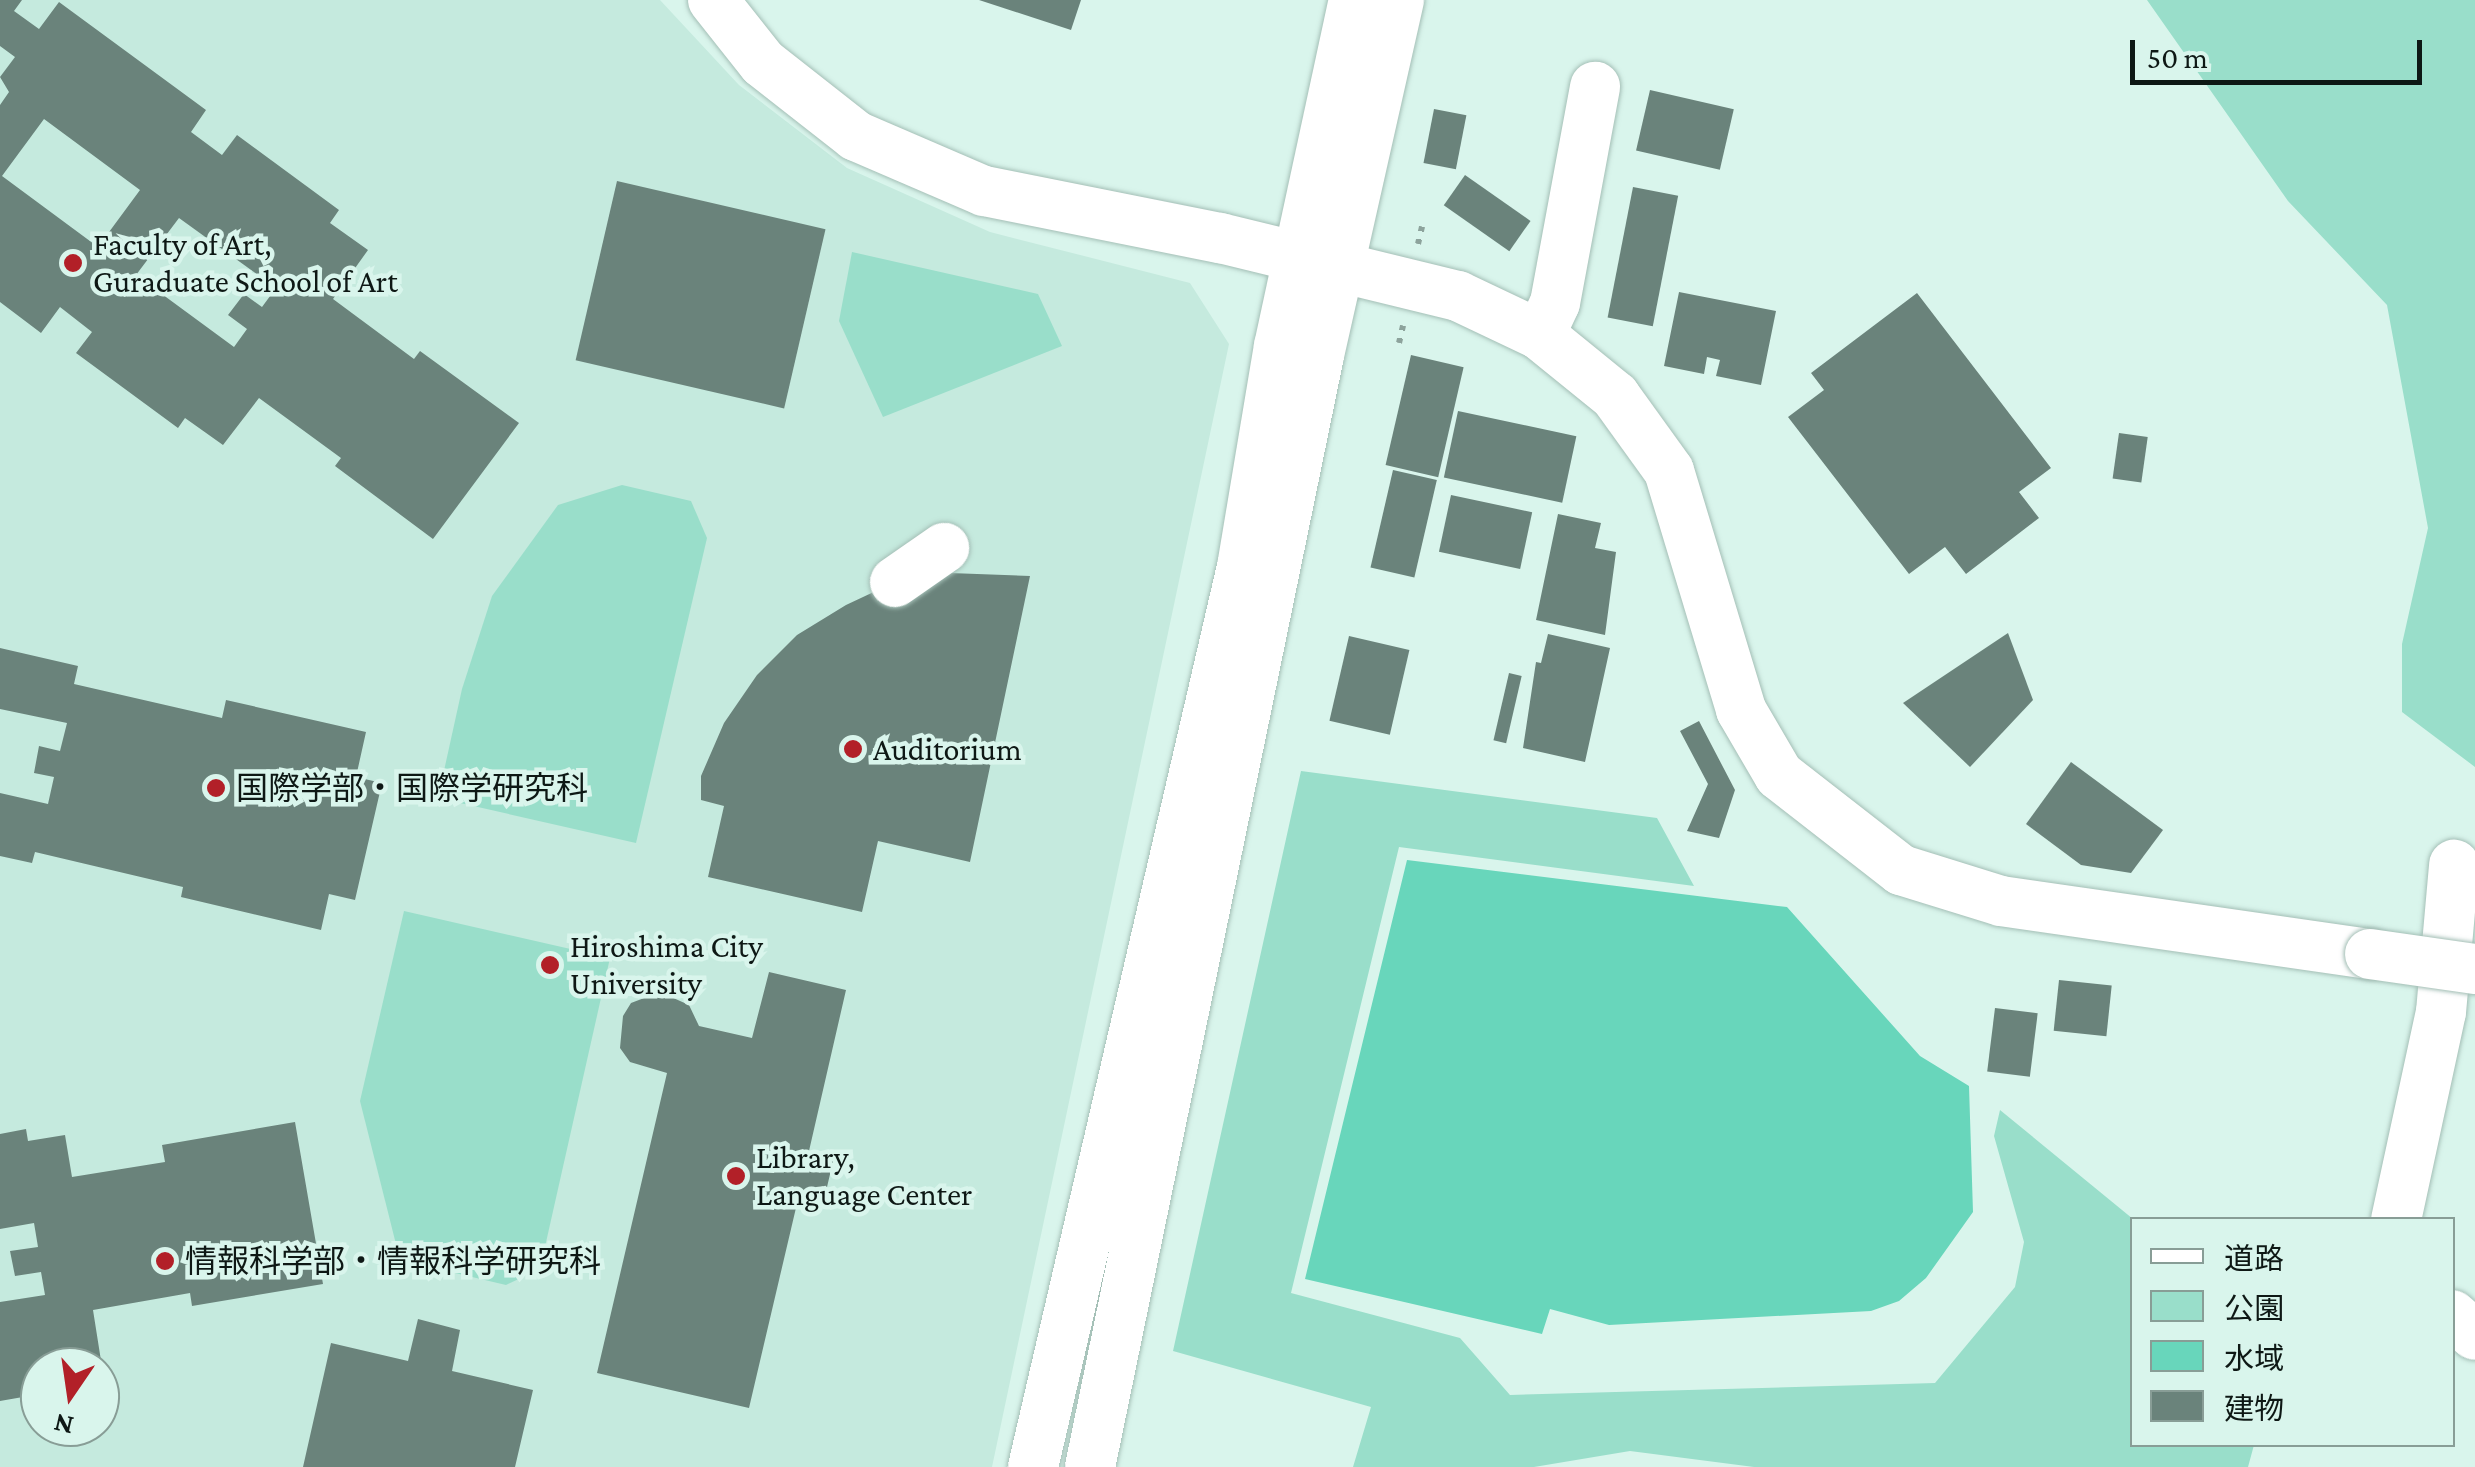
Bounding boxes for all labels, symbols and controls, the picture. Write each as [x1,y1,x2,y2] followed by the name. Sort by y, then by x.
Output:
[2135,20,2428,82] scale bar
[2147,41,2208,74] text: 50 m
[93,226,398,301] place label: Faculty of Art, Guraduate School of Art
[62,252,84,274] marker: Faculty of Art, Guraduate School of Art
[873,730,1022,768] place label: Auditorium
[842,738,864,760] marker: Auditorium
[236,769,588,807] place label: 国際学部・国際学研究科
[205,777,227,799] marker: 国際学部・国際学研究科
[570,928,763,1003] place label: Hiroshima City University
[539,954,561,976] marker: Hiroshima City University
[756,1139,972,1214] place label: Library, Language Center
[725,1165,747,1187] marker: Library, Language Center
[2130,1217,2455,1447] legend
[185,1242,601,1280] place label: 情報科学部・情報科学研究科
[2224,1242,2284,1275] text: 道路
[154,1250,176,1272] marker: 情報科学部・情報科学研究科
[2224,1292,2284,1325] text: 公園
[2224,1342,2284,1375] text: 水域
[20,1347,120,1447] north arrow
[2224,1392,2284,1425] text: 建物
[51,1408,76,1442] text: N

